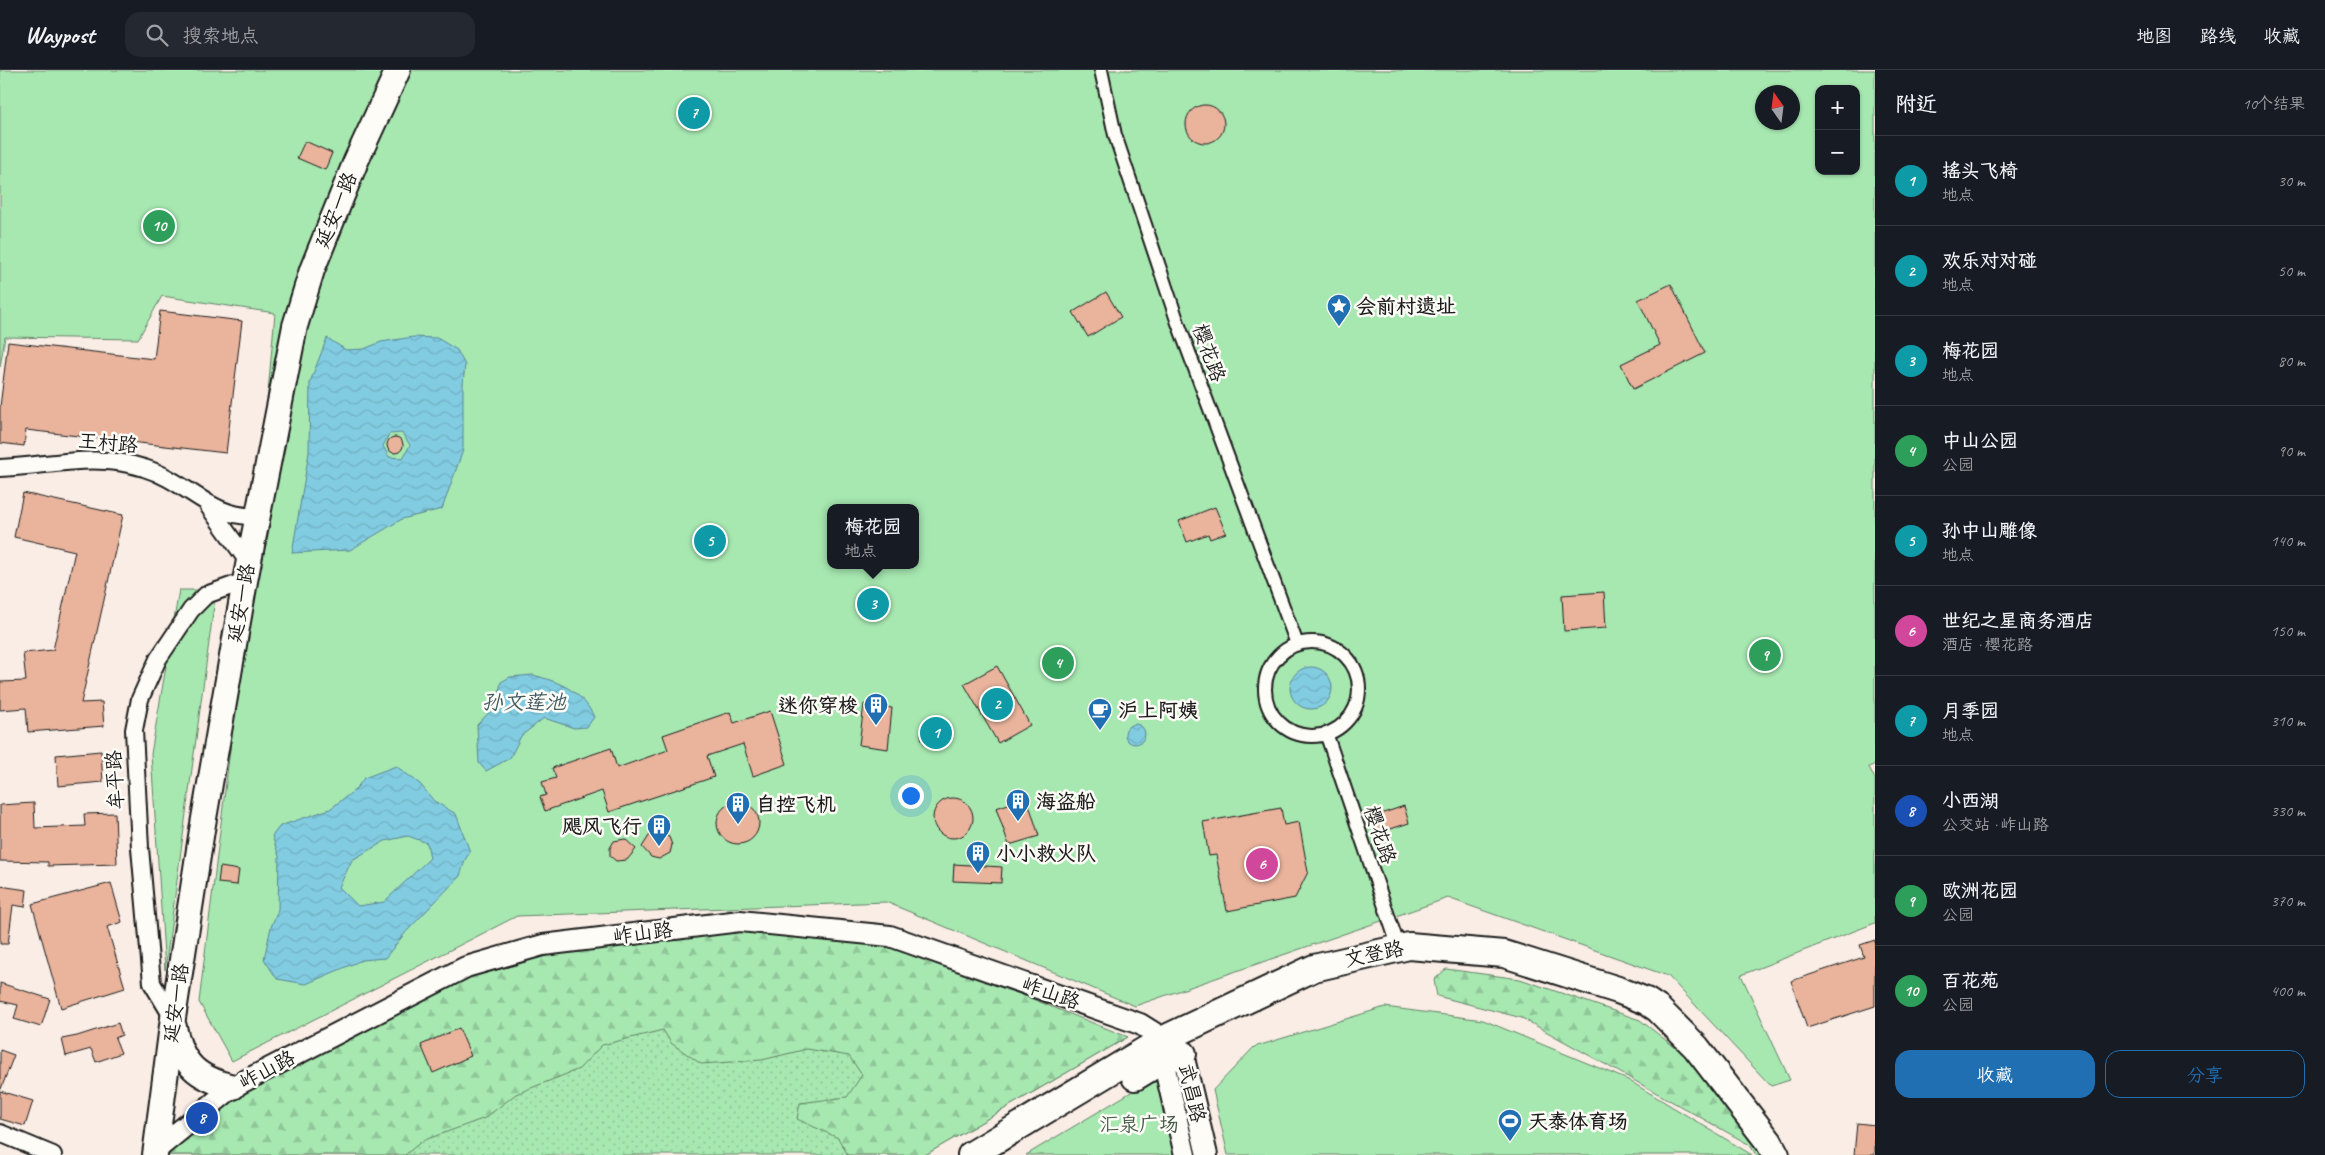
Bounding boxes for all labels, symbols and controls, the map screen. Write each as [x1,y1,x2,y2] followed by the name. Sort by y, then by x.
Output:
[125,12,475,57] search box
[25,20,95,50] text: Waypost
[143,21,171,49] icon: search
[183,24,259,48] text: 搜索地点
[2136,25,2172,47] text: 地图
[2200,25,2236,47] text: 路线
[2264,25,2300,47] text: 收藏
[1755,85,1800,130] north arrow
[1815,85,1860,175] map controls
[1815,85,1860,130] button: +
[1895,91,1937,117] text: 附近
[678,94,710,132] pin: 7
[2243,94,2305,114] text: 10个结果
[1815,130,1860,175] button: −
[1942,159,2018,183] text: 摇头飞椅
[309,167,363,252] street label: 延安一路
[1907,171,1915,191] text: 1
[2278,171,2305,191] text: 30 m
[1942,185,1974,205] text: 地点
[143,207,175,245] pin: 10
[1942,249,2037,273] text: 欢乐对对碰
[1907,261,1915,281] text: 2
[2278,261,2305,281] text: 50 m
[1942,275,1974,295] text: 地点
[1326,293,1352,327] place icon: 会前村遗址
[1356,294,1456,319] place label: 会前村遗址
[1187,321,1231,386] street label: 樱花路
[1942,339,1999,363] text: 梅花园
[1907,351,1915,371] text: 3
[2278,351,2305,371] text: 80 m
[1942,365,1974,385] text: 地点
[77,428,140,458] street label: 王村路
[1942,429,2018,453] text: 中山公园
[1907,441,1915,461] text: 4
[2278,441,2305,461] text: 90 m
[1942,455,1974,475] text: 公园
[827,504,919,569] popup
[844,515,902,539] text: 梅花园
[1942,519,2037,543] text: 孙中山雕像
[694,522,726,560] pin: 5
[1908,531,1914,551] text: 5
[2271,531,2305,551] text: 140 m
[844,541,877,561] text: 地点
[1942,545,1974,565] text: 地点
[222,560,260,645] street label: 延安一路
[857,585,889,623] pin: 3
[1942,609,2094,633] text: 世纪之星商务酒店
[1907,621,1915,641] text: 6
[2271,621,2305,641] text: 150 m
[1942,635,2033,655] text: 酒店 · 樱花路
[1749,636,1781,674] pin: 9
[1042,644,1074,682] pin: 4
[981,685,1013,723] pin: 2
[482,689,567,715] water label: 孙文莲池
[863,692,889,726] building icon: 迷你穿梭
[778,693,858,718] place label: 迷你穿梭
[1087,697,1113,731] cafe icon: 沪上阿姨
[1118,698,1198,723] place label: 沪上阿姨
[1942,699,1999,723] text: 月季园
[1907,711,1915,731] text: 7
[2271,711,2305,731] text: 310 m
[920,714,952,752] pin: 1
[1942,725,1974,745] text: 地点
[101,748,129,811] street label: 牟平路
[898,783,924,809] your location
[1005,788,1031,822] building icon: 海盗船
[1036,789,1096,814] place label: 海盗船
[1942,789,1999,813] text: 小西湖
[725,791,751,825] building icon: 自控飞机
[756,792,836,817] place label: 自控飞机
[1907,801,1915,821] text: 8
[2271,801,2305,821] text: 330 m
[1358,803,1402,868] street label: 樱花路
[646,813,672,847] building icon: 飓风飞行
[562,814,642,839] place label: 飓风飞行
[1942,815,2049,835] text: 公交站 · 岞山路
[965,840,991,874] building icon: 小小救火队
[996,841,1096,866] place label: 小小救火队
[1246,845,1278,883] pin: 6
[1942,879,2018,903] text: 欧洲花园
[1907,891,1915,911] text: 9
[2271,891,2305,911] text: 370 m
[1942,905,1974,925] text: 公园
[612,917,675,949] street label: 岞山路
[1342,935,1407,972] street label: 文登路
[158,961,194,1044] street label: 延安一路
[1942,969,1999,993] text: 百花苑
[1019,971,1084,1015] street label: 岞山路
[1904,981,1918,1001] text: 10
[2271,981,2305,1001] text: 400 m
[1942,995,1974,1015] text: 公园
[235,1044,300,1095] street label: 岞山路
[1895,1050,2095,1098] button: 收藏
[2105,1050,2305,1098] button: 分享
[1173,1061,1211,1126] street label: 武昌路
[186,1099,218,1137] pin: 8
[1497,1108,1523,1142] sports icon: 天泰体育场
[1528,1109,1628,1134] place label: 天泰体育场
[1099,1112,1179,1137] park label: 汇泉广场

